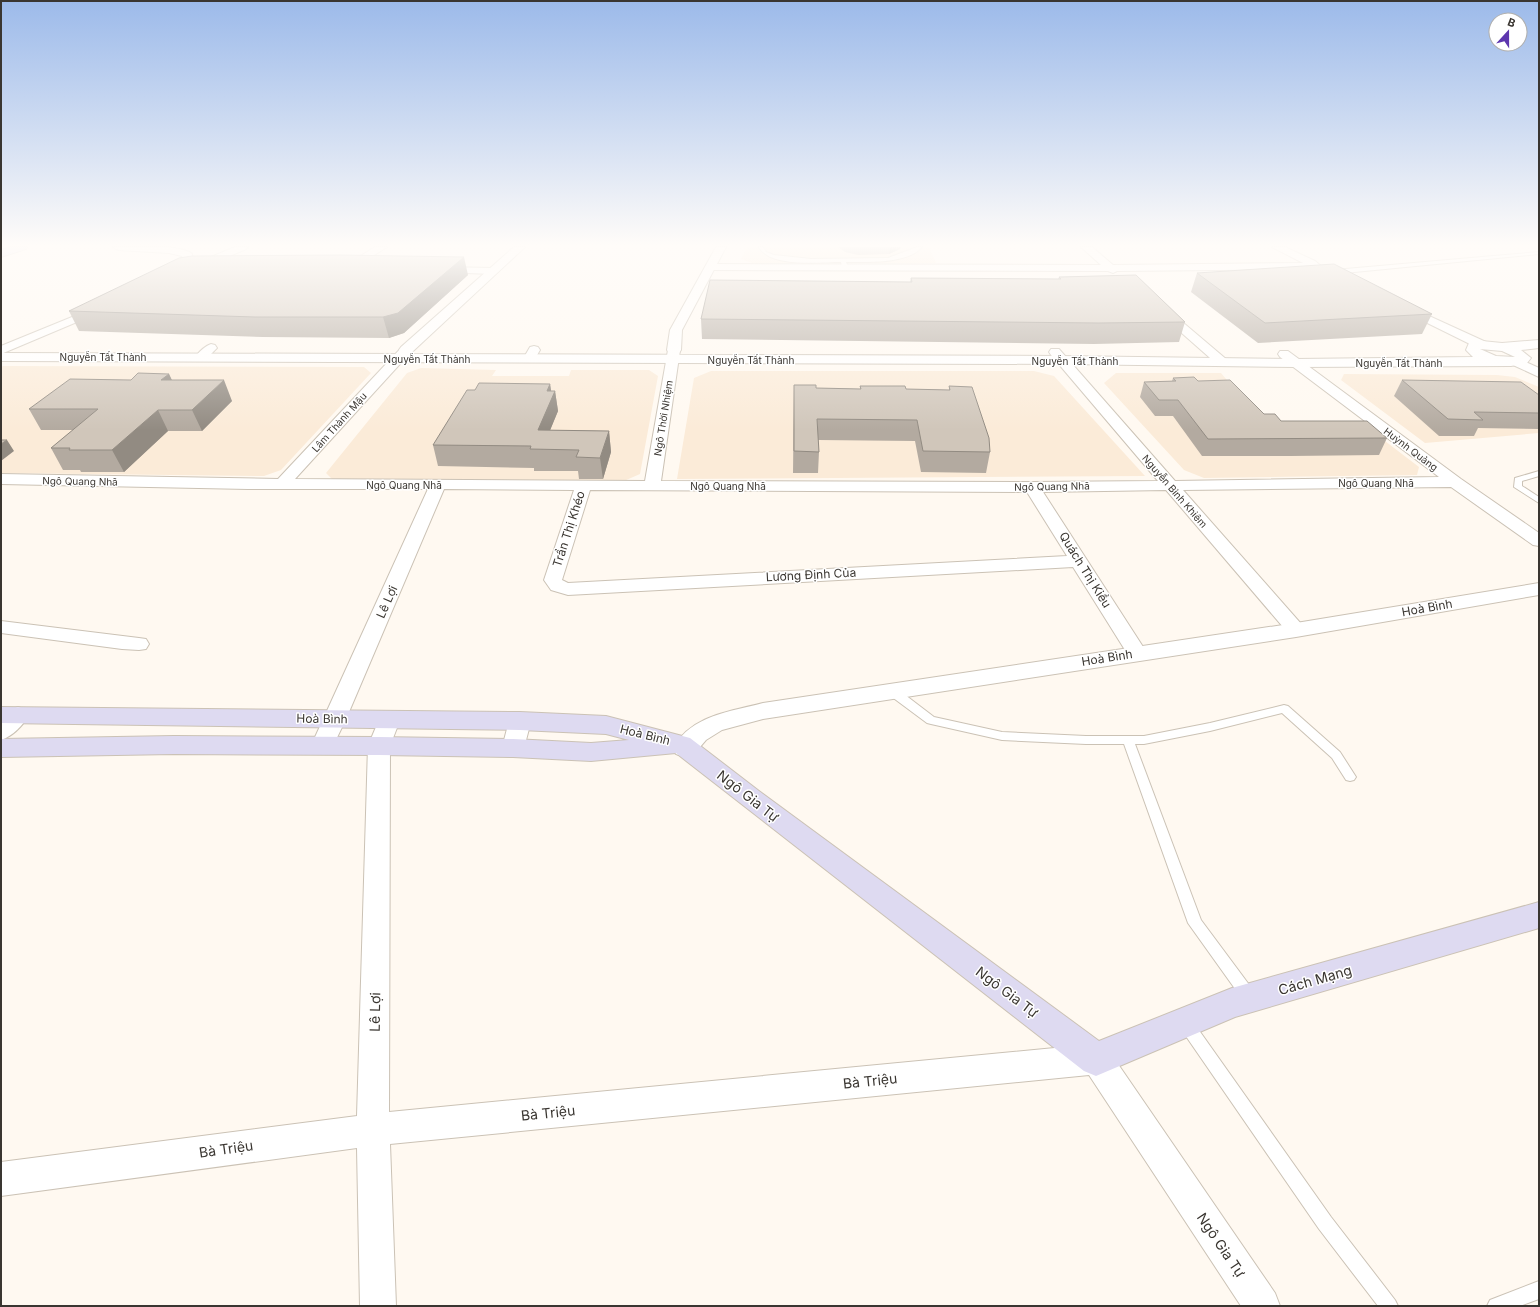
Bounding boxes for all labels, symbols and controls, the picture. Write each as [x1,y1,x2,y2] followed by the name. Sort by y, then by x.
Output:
[1488,12,1528,52] north arrow
[1506,15,1517,31] text: B
[60,350,146,363] street label: Nguyễn Tất Thành
[384,352,470,365] street label: Nguyễn Tất Thành
[708,353,794,366] street label: Nguyễn Tất Thành
[1032,354,1118,367] street label: Nguyễn Tất Thành
[1356,356,1442,369] street label: Nguyễn Tất Thành
[651,379,675,457] street label: Ngô Thời Nhiệm
[309,390,370,455] street label: Lâm Thành Mậu
[1382,425,1440,473] street label: Huỳnh Quảng
[1140,451,1211,530] street label: Nguyễn Bỉnh Khiêm
[42,474,118,488] street label: Ngô Quang Nhã
[1338,477,1414,489] street label: Ngô Quang Nhã
[366,479,442,491] street label: Ngô Quang Nhã
[1014,479,1090,493] street label: Ngô Quang Nhã
[690,480,766,492] street label: Ngô Quang Nhã
[549,489,588,569] street label: Trần Thị Khéo
[1056,529,1115,610] street label: Quách Thị Kiều
[765,565,857,584] street label: Lương Định Của
[373,583,400,620] street label: Lê Lợi
[1400,596,1453,619] street label: Hoà Bình
[1080,646,1133,669] street label: Hoà Bình
[296,711,348,726] street label: Hoà Bình
[618,721,672,748] street label: Hoà Bình
[714,766,783,825] street label: Ngô Gia Tự
[1276,961,1354,998] street label: Cách Mạng
[973,963,1042,1021] street label: Ngô Gia Tự
[366,992,383,1032] street label: Lê Lợi
[842,1069,898,1092] street label: Bà Triệu
[520,1101,576,1124] street label: Bà Triệu
[198,1136,254,1161] street label: Bà Triệu
[1194,1209,1249,1280] street label: Ngô Gia Tự

